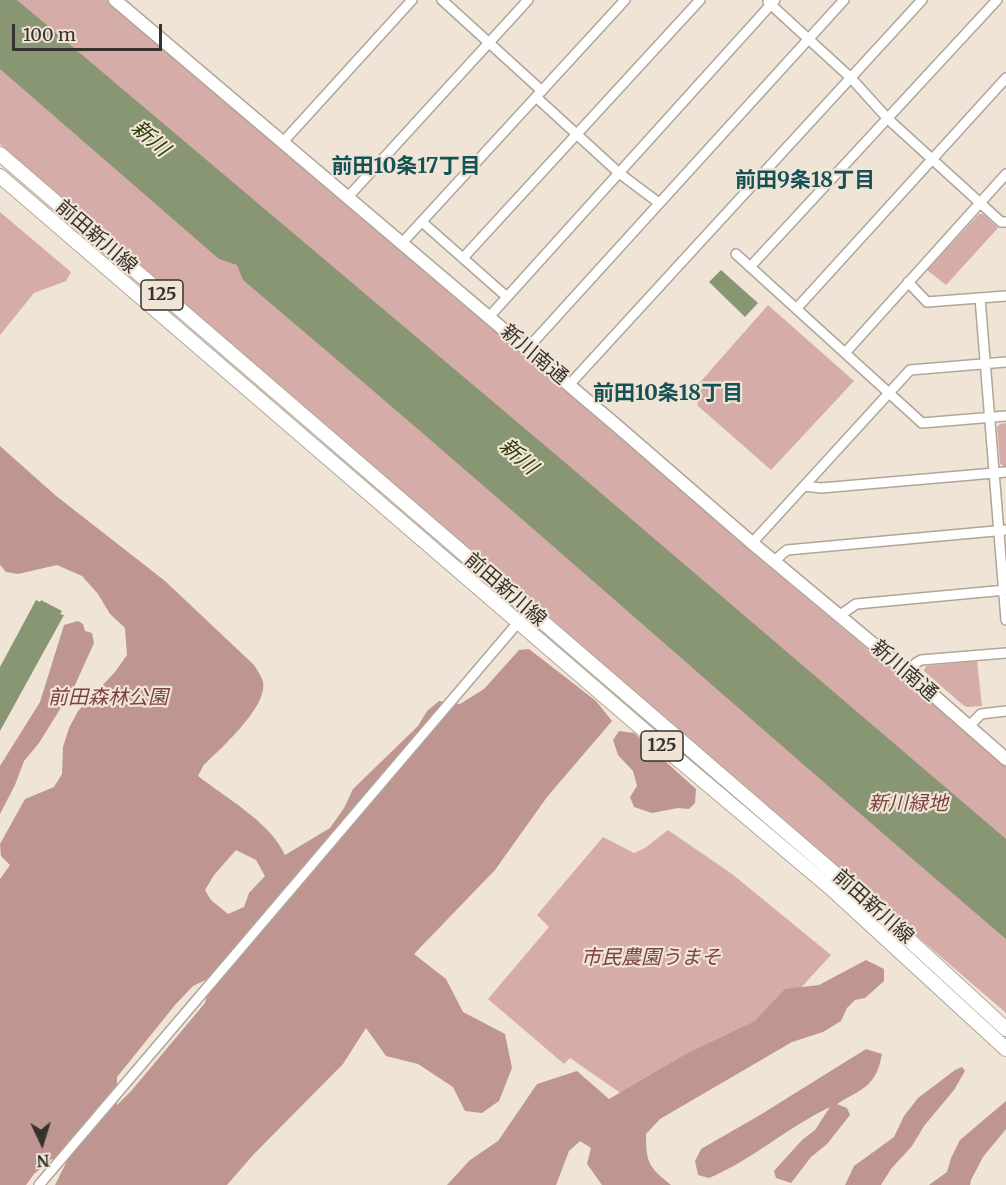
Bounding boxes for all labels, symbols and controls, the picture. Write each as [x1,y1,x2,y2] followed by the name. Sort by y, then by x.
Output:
[15,12,165,50] scale bar
[23,23,76,46] text: 100 m
[126,116,174,162] water label: 新川
[332,154,480,180] district label: 前田10条17丁目
[735,168,875,194] district label: 前田9条18丁目
[50,195,142,279] street label: 前田新川線
[141,280,183,310] road number: 125
[496,320,572,390] street label: 新川南通
[593,381,743,407] district label: 前田10条18丁目
[494,434,542,480] water label: 新川
[459,548,551,632] street label: 前田新川線
[866,636,942,706] street label: 新川南通
[48,686,168,710] park label: 前田森林公園
[641,731,683,761] road number: 125
[868,792,948,816] park label: 新川緑地
[828,865,918,949] street label: 前田新川線
[581,946,721,970] park label: 市民農園うまそ
[12,1113,72,1173] north arrow
[36,1151,50,1171] text: N

